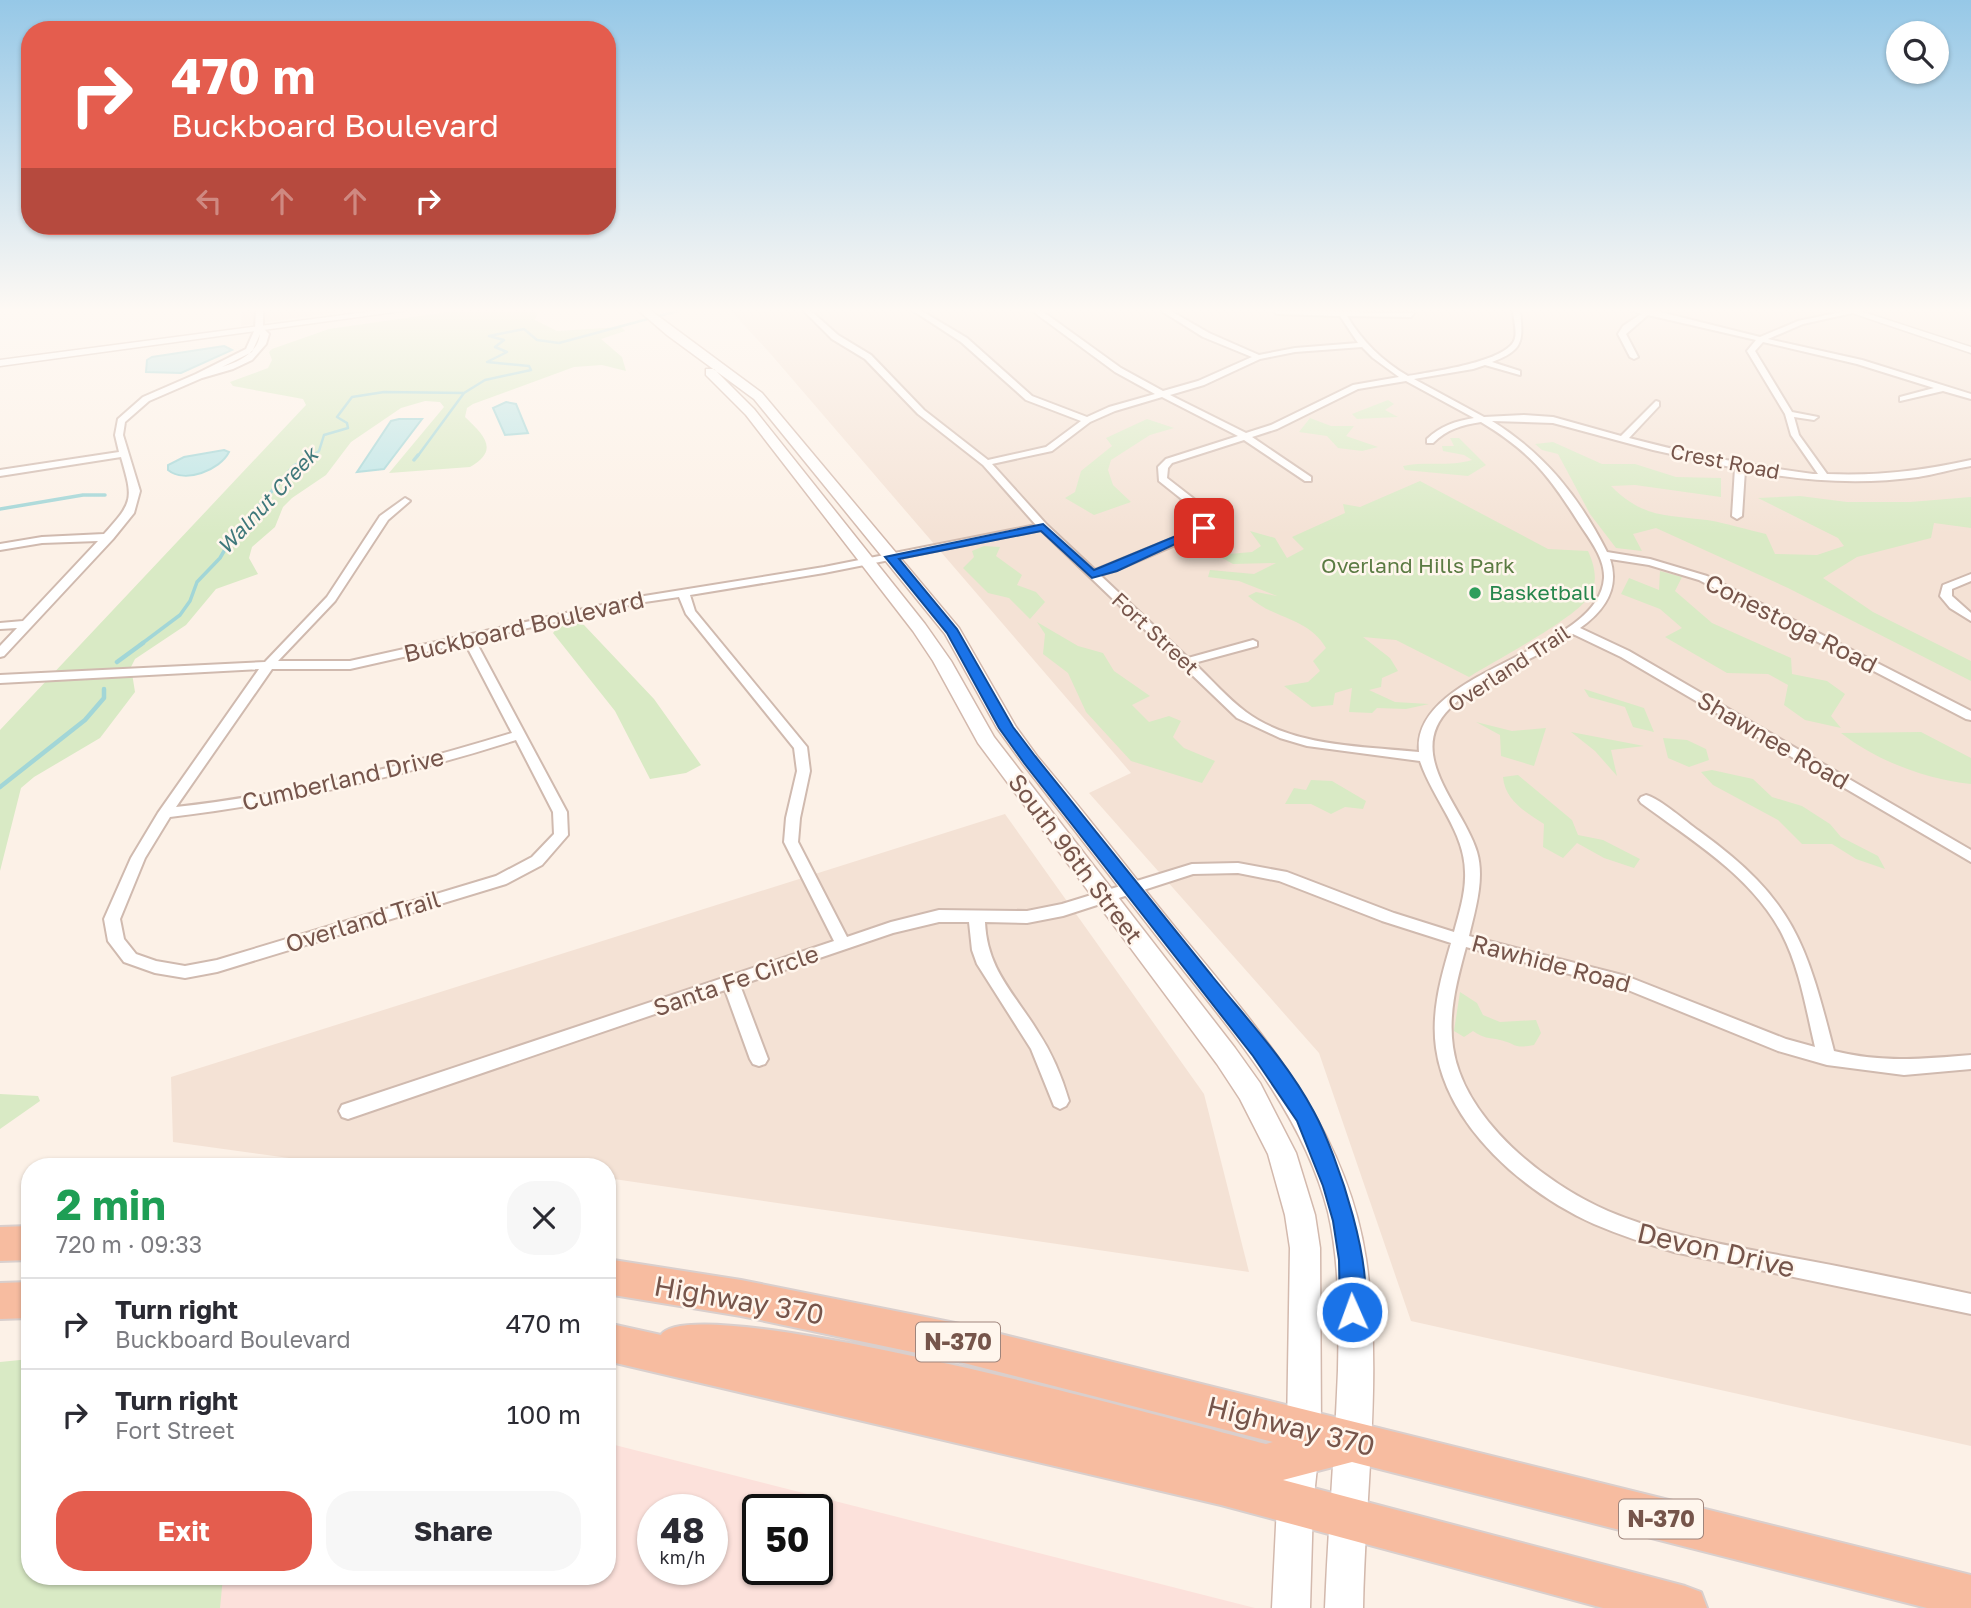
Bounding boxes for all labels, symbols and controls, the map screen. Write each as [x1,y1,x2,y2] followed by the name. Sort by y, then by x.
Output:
[1886,21,1949,84] map controls
[1886,21,1949,84] button: search
[171,46,315,105] text: 470 m
[56,49,147,140] icon: right
[171,106,499,144] text: Buckboard Boulevard
[190,182,228,220] icon: left
[263,182,301,220] icon: ahead
[336,182,374,220] icon: ahead
[409,182,447,220] icon: right
[1668,438,1782,484] street label: Crest Road
[211,440,324,559] water label: Walnut Creek
[1174,498,1234,558] pin
[1185,509,1223,547] icon: arrive
[1321,552,1515,578] park label: Overland Hills Park
[1701,567,1883,679] street label: Conestoga Road
[1489,579,1596,605] place label: Basketball
[401,584,647,667] street label: Buckboard Boulevard
[1467,585,1483,601] marker: Basketball
[1107,586,1205,680] street label: Fort Street
[1443,619,1574,717] street label: Overland Trail
[1693,685,1855,795] street label: Shawnee Road
[239,741,446,816] street label: Cumberland Drive
[1003,767,1149,949] street label: South 96th Street
[282,883,443,958] street label: Overland Trail
[1469,927,1634,998] street label: Rawhide Road
[649,938,822,1021] street label: Santa Fe Circle
[56,1179,166,1229] text: 2 min
[507,1181,581,1255] button: close
[1634,1215,1798,1284] street label: Devon Drive
[56,1230,202,1258] text: 720 m · 09:33
[652,1268,826,1331] street label: Highway 370
[1315,1275,1389,1349] position arrow
[115,1294,238,1325] text: Turn right
[56,1305,94,1343] icon: right
[506,1308,581,1339] text: 470 m
[916,1322,1000,1362] road number: N-370
[115,1325,351,1353] text: Buckboard Boulevard
[115,1385,238,1416] text: Turn right
[1204,1389,1378,1462] street label: Highway 370
[56,1396,94,1434] icon: right
[507,1399,581,1430] text: 100 m
[115,1416,235,1444] text: Fort Street
[56,1491,312,1571] button: Exit
[326,1491,581,1571] button: Share
[742,1494,833,1585] speed limit sign: 50
[1619,1500,1703,1538] road number: N-370
[660,1509,705,1551] text: 48
[660,1546,705,1568] text: km/h

